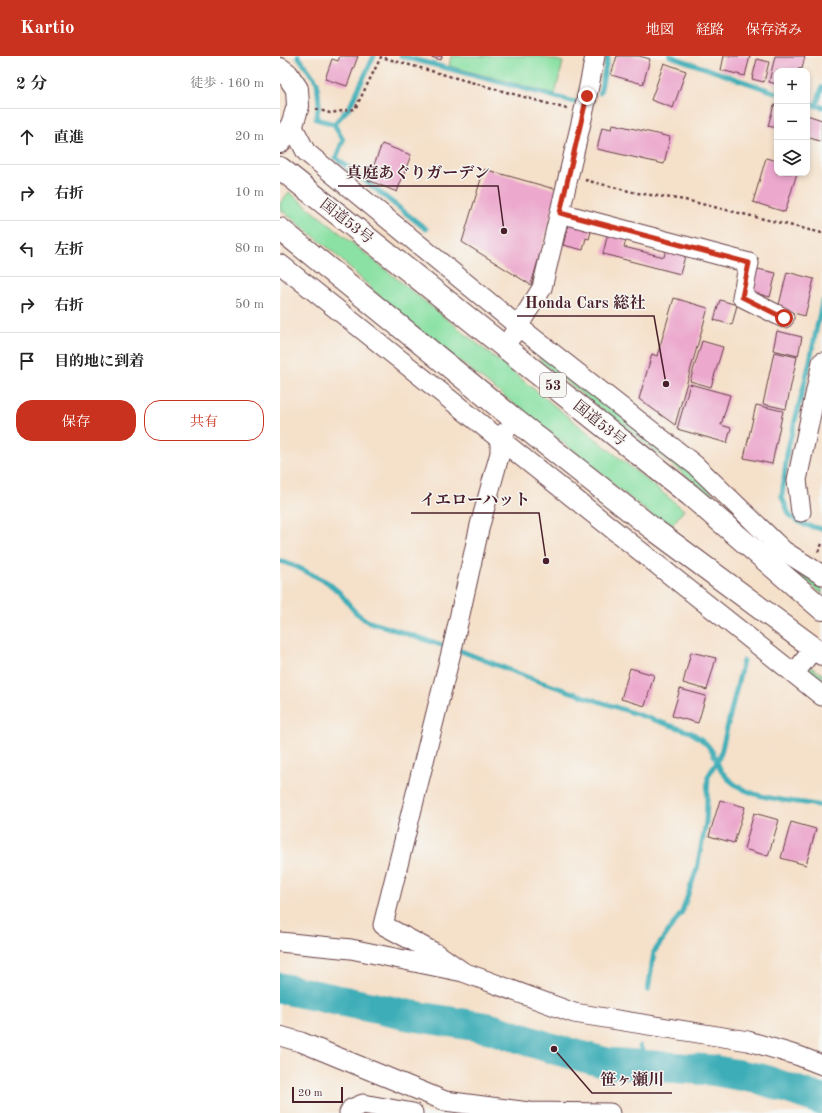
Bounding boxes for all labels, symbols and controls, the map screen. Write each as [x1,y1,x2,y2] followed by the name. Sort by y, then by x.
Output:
[20,19,75,38] text: Kartio
[646,23,674,37] text: 地図
[696,23,724,37] text: 経路
[746,23,802,37] text: 保存済み
[774,68,810,176] map controls
[774,68,810,104] button: +
[16,76,48,93] text: 2 分
[190,77,264,90] text: 徒歩 · 160 m
[578,87,596,105] route end
[774,104,810,140] button: −
[16,126,38,148] icon: ahead
[235,130,264,143] text: 20 m
[54,131,84,146] text: 直進
[774,140,810,176] button: layers
[338,158,498,186] callout: 真庭あぐりガーデン
[346,164,490,182] text: 真庭あぐりガーデン
[16,182,38,204] icon: right
[235,186,264,199] text: 10 m
[54,187,84,202] text: 右折
[317,195,377,247] street label: 国道53号
[16,238,38,260] icon: left
[235,242,264,255] text: 80 m
[54,243,84,258] text: 左折
[517,288,654,316] callout: Honda Cars 総社
[16,294,38,316] icon: right
[525,294,645,312] text: Honda Cars 総社
[235,298,264,311] text: 50 m
[54,299,84,314] text: 右折
[775,309,793,327] route start
[16,350,38,372] icon: arrive
[54,355,144,370] text: 目的地に到着
[540,373,566,397] road number: 53
[570,397,629,450] street label: 国道53号
[16,400,136,441] button: 保存
[144,400,264,441] button: 共有
[411,485,539,513] callout: イエローハット
[420,492,530,509] text: イエローハット
[592,1065,672,1093] callout: 笹ヶ瀬川
[600,1071,664,1089] text: 笹ヶ瀬川
[292,1085,343,1104] scale bar
[298,1088,323,1099] text: 20 m

